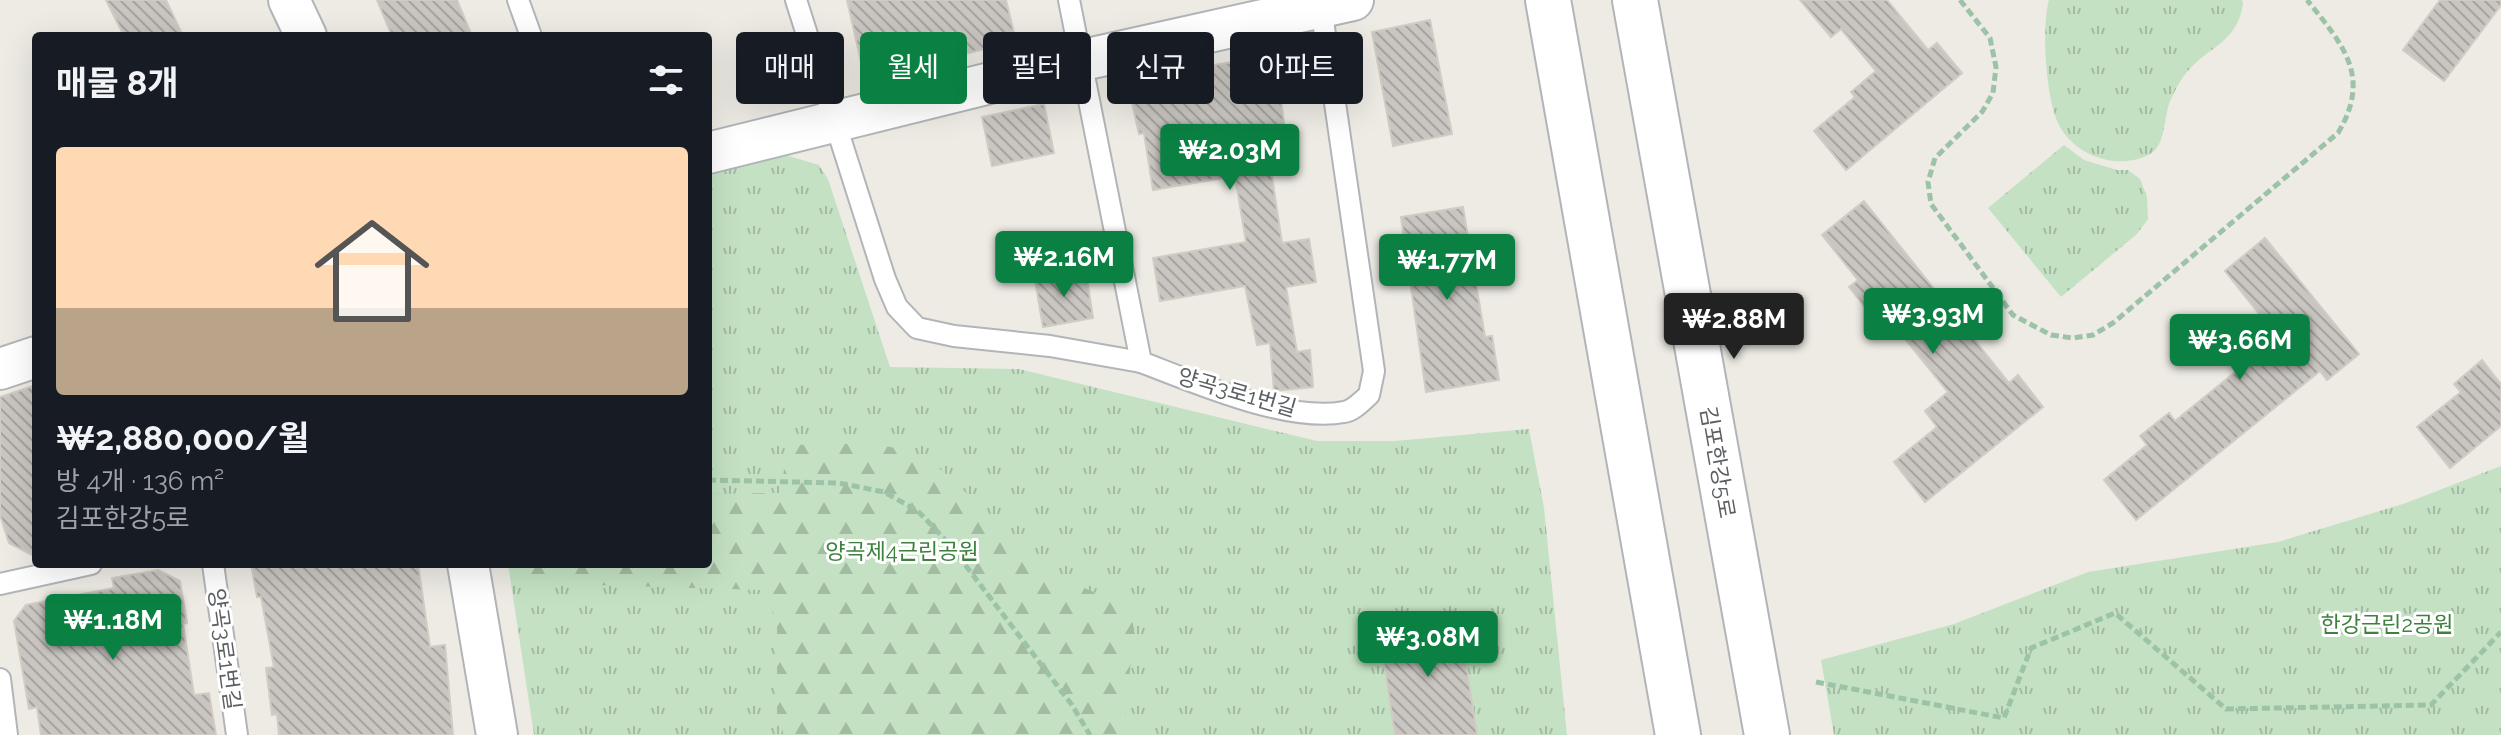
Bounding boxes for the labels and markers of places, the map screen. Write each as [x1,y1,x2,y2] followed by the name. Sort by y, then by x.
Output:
[1165,124,1295,192] pin: ₩2.03M
[999,231,1129,299] pin: ₩2.16M
[1382,234,1512,302] pin: ₩1.77M
[1868,288,1998,356] pin: ₩3.93M
[1669,293,1799,361] pin: ₩2.88M
[2175,314,2305,382] pin: ₩3.66M
[48,594,178,662] pin: ₩1.18M
[1363,611,1493,679] pin: ₩3.08M

